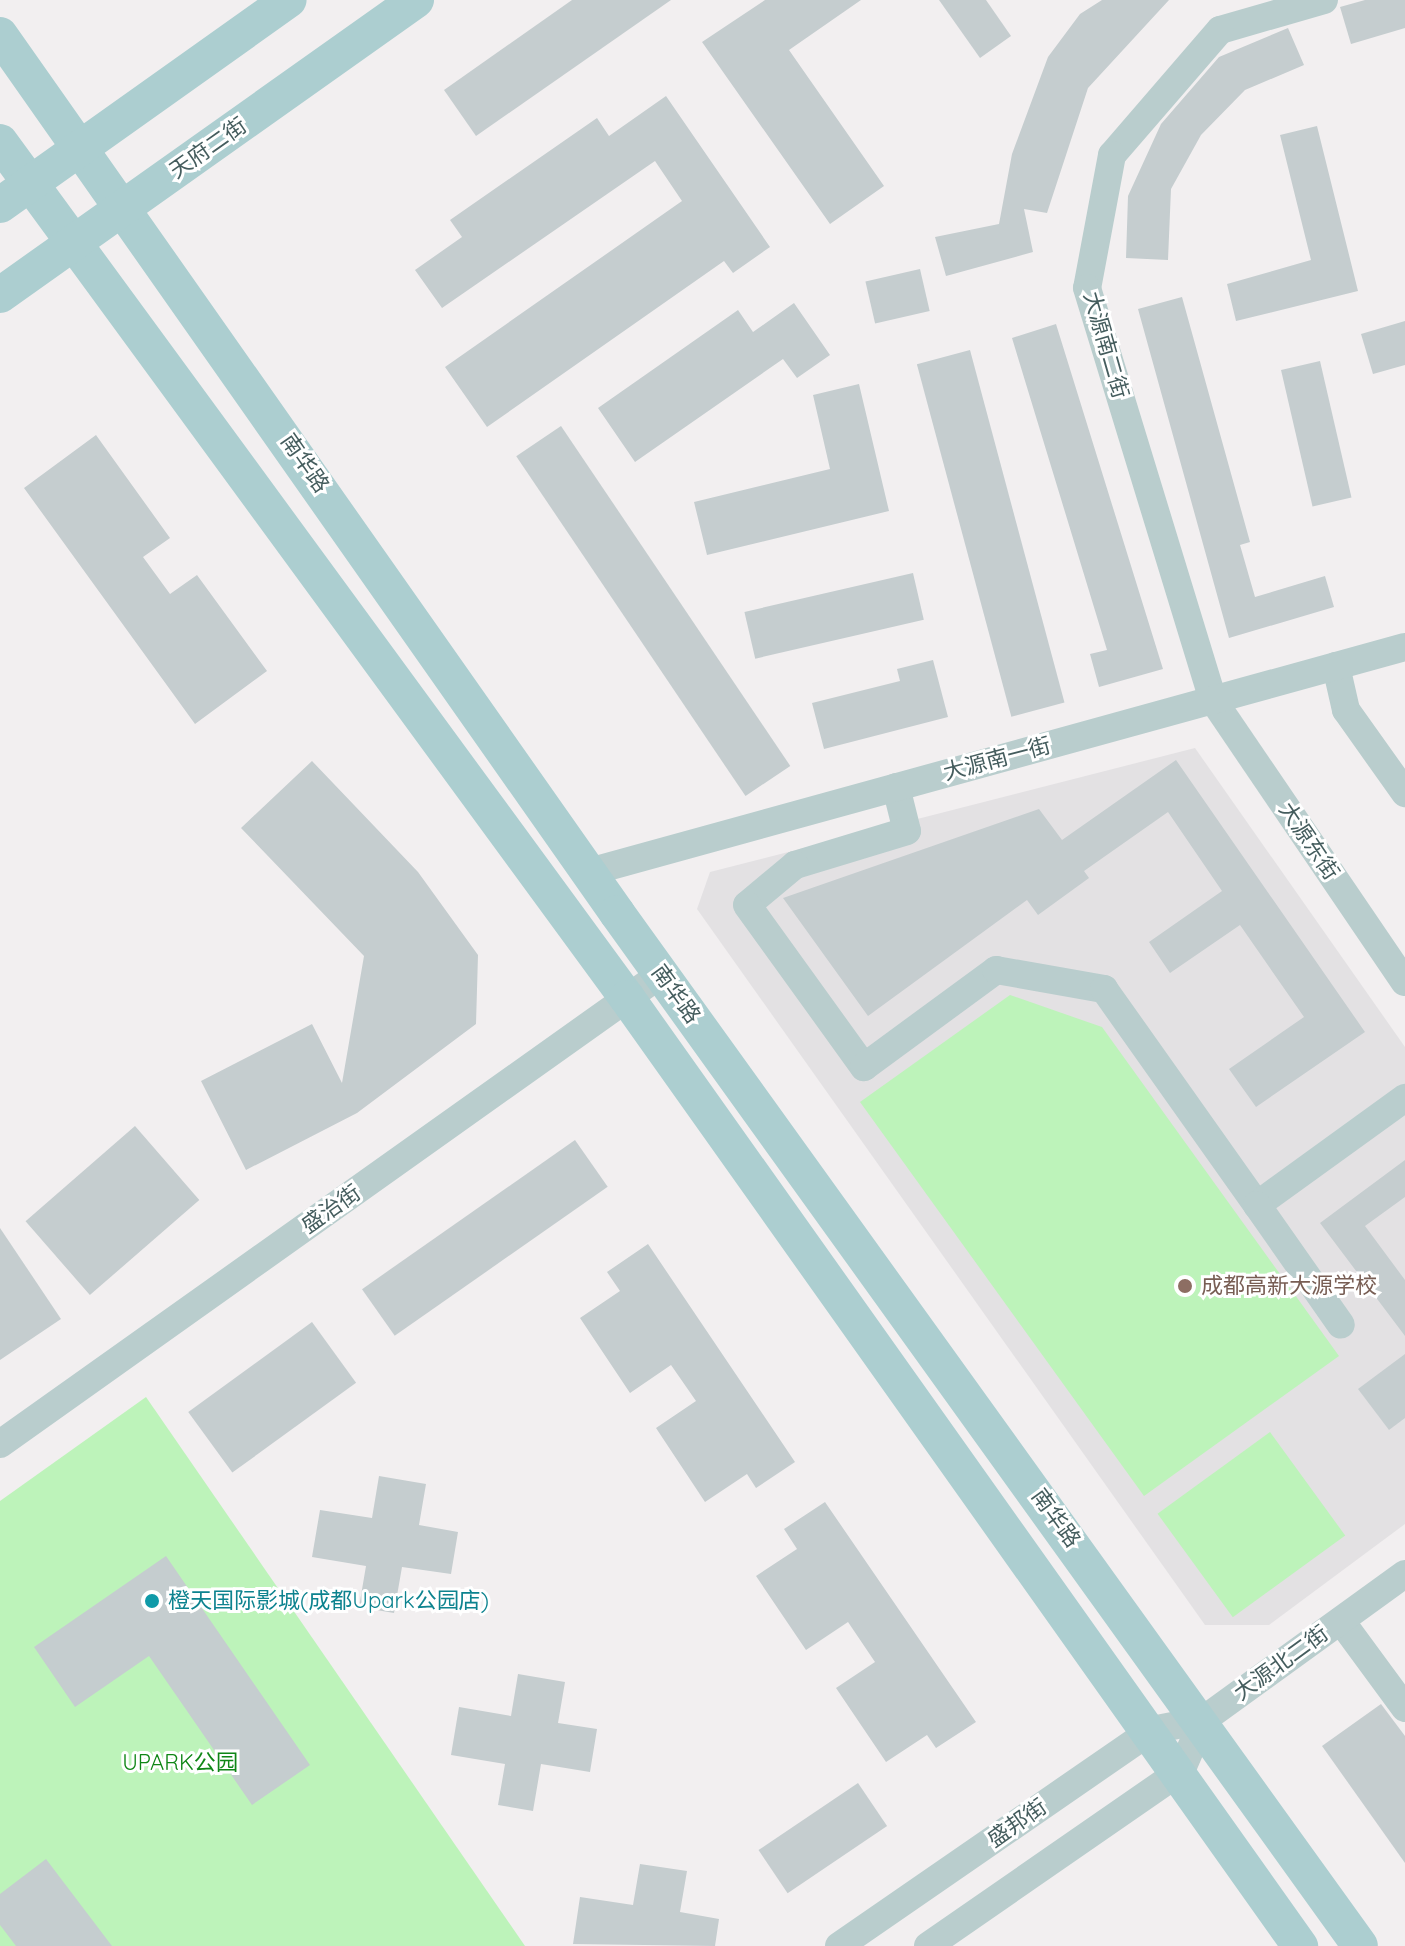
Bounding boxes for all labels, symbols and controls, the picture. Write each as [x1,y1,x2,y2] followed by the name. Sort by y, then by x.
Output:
[164,112,252,184] street label: 天府二街
[1078,288,1134,402] street label: 大源南二街
[275,428,335,498] street label: 南华路
[940,732,1054,786] street label: 大源南一街
[1273,797,1345,885] street label: 大源东街
[646,960,706,1028] street label: 南华路
[296,1179,366,1239] street label: 盛治街
[1201,1273,1377,1299] place label: 成都高新大源学校
[1176,1277,1194,1295] marker: 成都高新大源学校
[1026,1484,1086,1552] street label: 南华路
[168,1588,489,1614] place label: 橙天国际影城(成都Upark公园店)
[143,1592,161,1610] marker: 橙天国际影城(成都Upark公园店)
[1229,1620,1333,1706] street label: 大源北二街
[122,1750,238,1776] park label: UPARK公园
[982,1793,1052,1853] street label: 盛邦街

